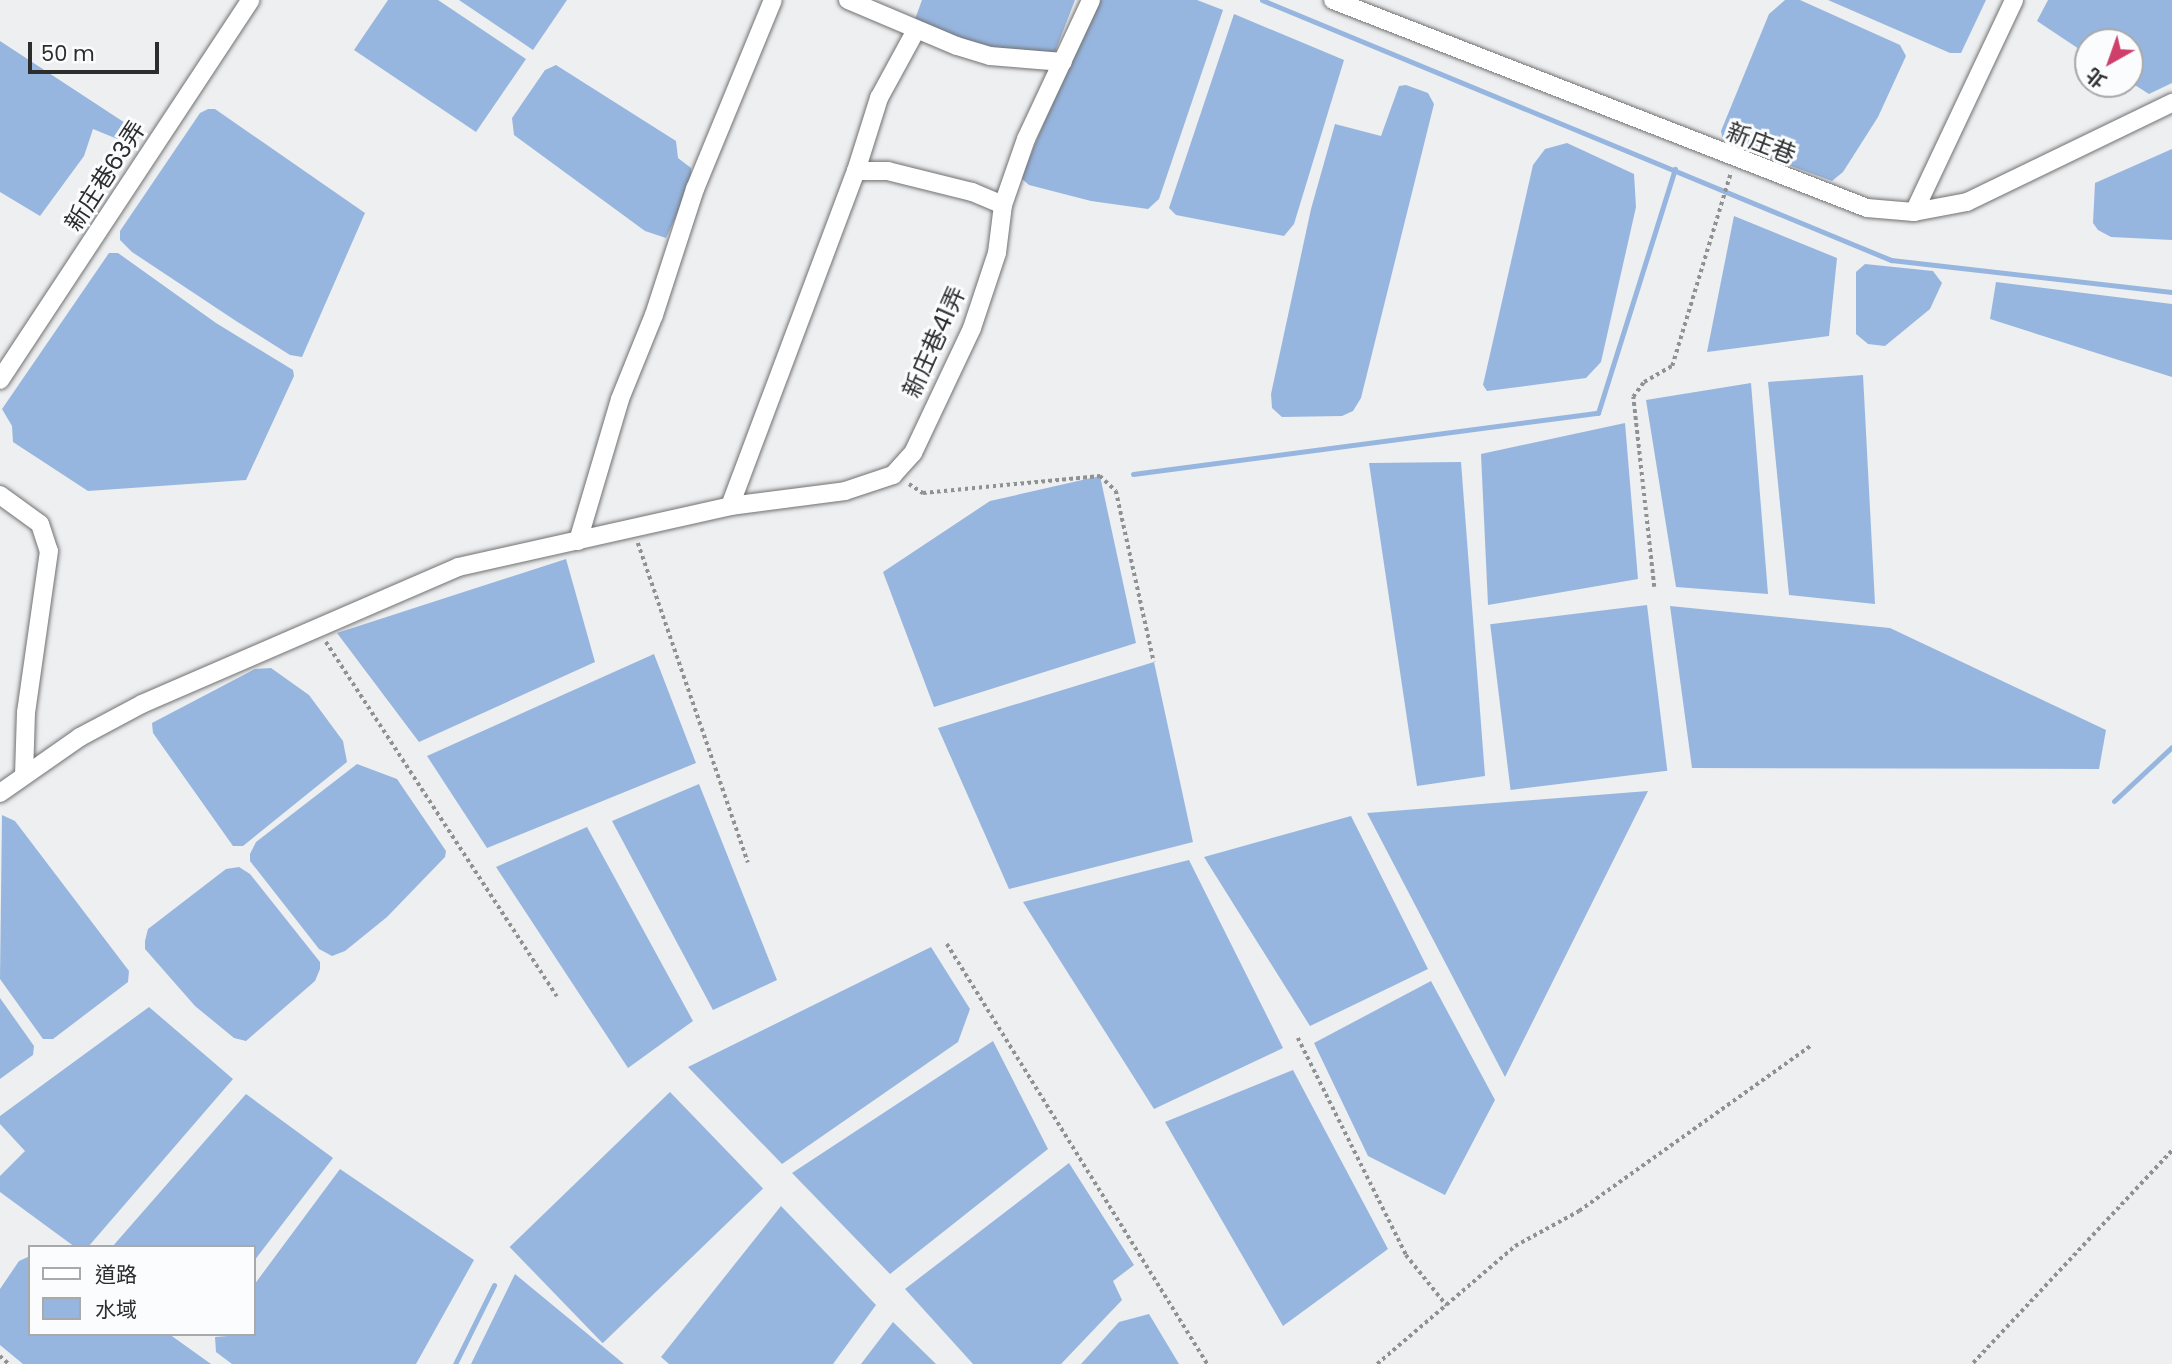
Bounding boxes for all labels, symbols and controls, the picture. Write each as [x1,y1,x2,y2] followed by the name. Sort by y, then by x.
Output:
[32,28,163,72] scale bar
[2074,28,2144,98] north arrow
[41,39,95,68] text: 50 m
[2081,61,2112,94] text: 北
[59,116,151,236] street label: 新庄巷63弄
[1722,117,1800,169] street label: 新庄巷
[897,282,971,402] street label: 新庄巷41弄
[28,1245,256,1336] legend
[95,1260,137,1289] text: 道路
[95,1295,137,1324] text: 水域

